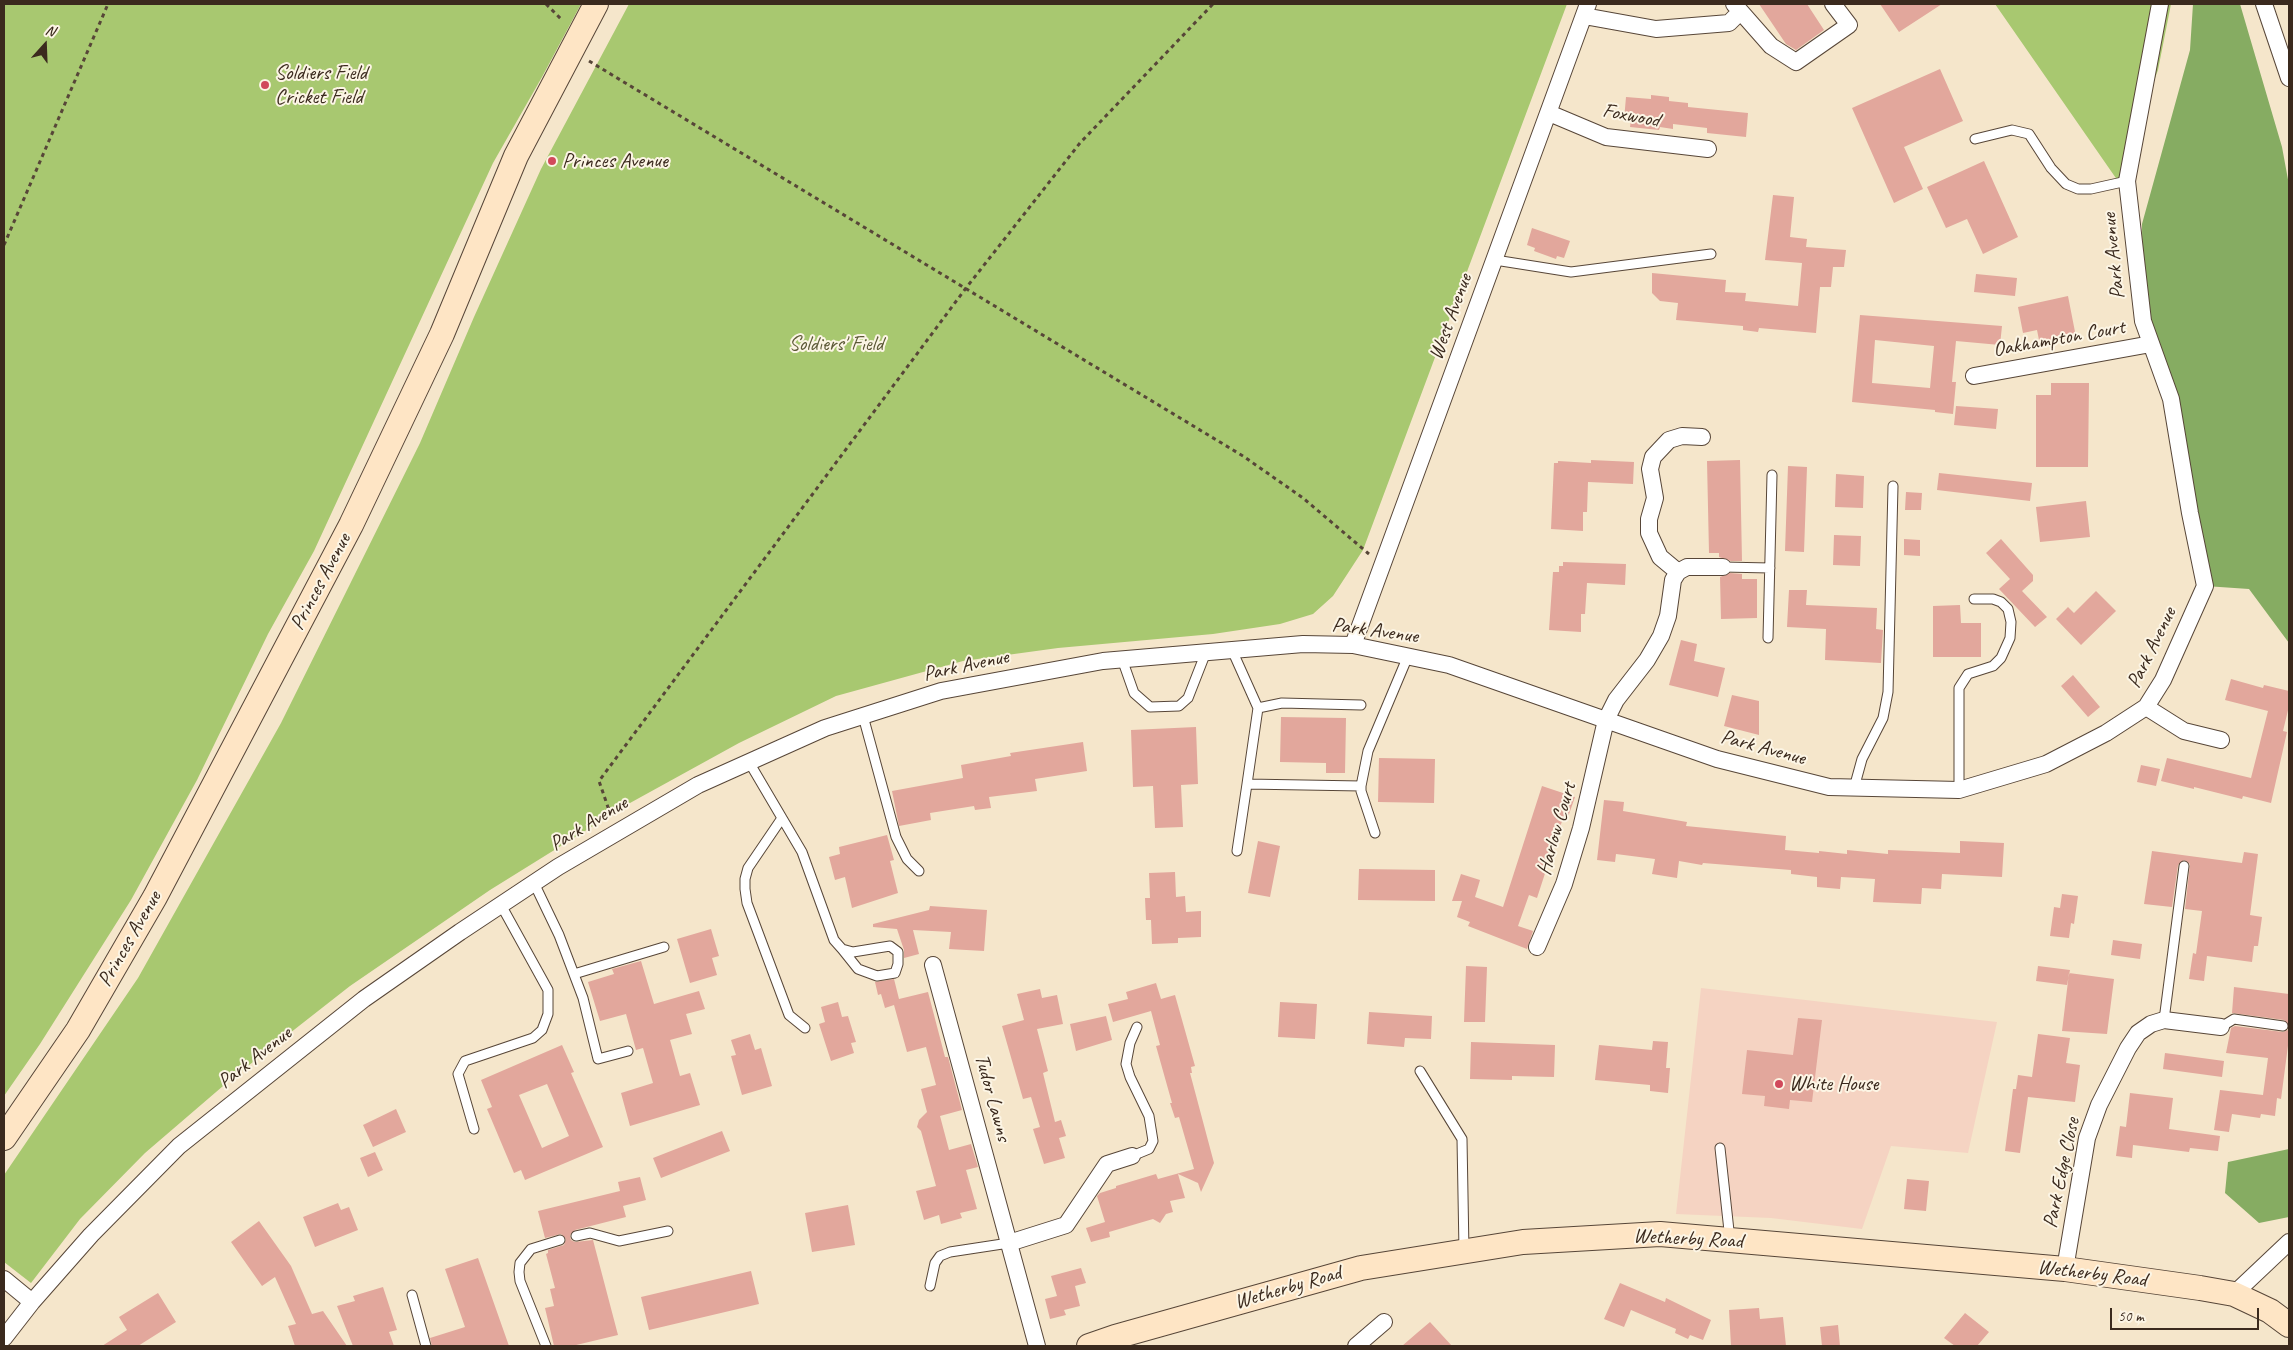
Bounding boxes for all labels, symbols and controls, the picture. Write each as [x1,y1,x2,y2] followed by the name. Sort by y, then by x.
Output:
[20,20,70,70] north arrow
[43,21,57,40] text: N
[275,60,367,110] place label: Soldiers Field Cricket Field
[259,79,271,91] marker: Soldiers Field Cricket Field
[1600,98,1662,134] street label: Foxwood
[562,148,668,174] place label: Princes Avenue
[546,155,558,167] marker: Princes Avenue
[2097,212,2131,300] street label: Park Avenue
[1424,271,1478,363] street label: West Avenue
[1991,315,2127,363] street label: Oakhampton Court
[789,331,883,357] park label: Soldiers' Field
[285,529,357,635] street label: Princes Avenue
[2122,604,2182,692] street label: Park Avenue
[1330,612,1420,650] street label: Park Avenue
[921,645,1011,687] street label: Park Avenue
[1718,725,1808,771] street label: Park Avenue
[1532,780,1582,878] street label: Harlow Court
[545,791,633,857] street label: Park Avenue
[93,887,167,991] street label: Princes Avenue
[213,1021,297,1095] street label: Park Avenue
[968,1052,1016,1144] street label: Tudor Lawns
[1789,1071,1878,1097] place label: White House
[1773,1078,1785,1090] marker: White House
[2038,1116,2086,1230] street label: Park Edge Close
[1633,1224,1743,1254] street label: Wetherby Road
[2036,1255,2148,1293] street label: Wetherby Road
[1232,1261,1344,1315] street label: Wetherby Road
[2113,1298,2262,1330] scale bar
[2118,1307,2144,1326] text: 50 m

